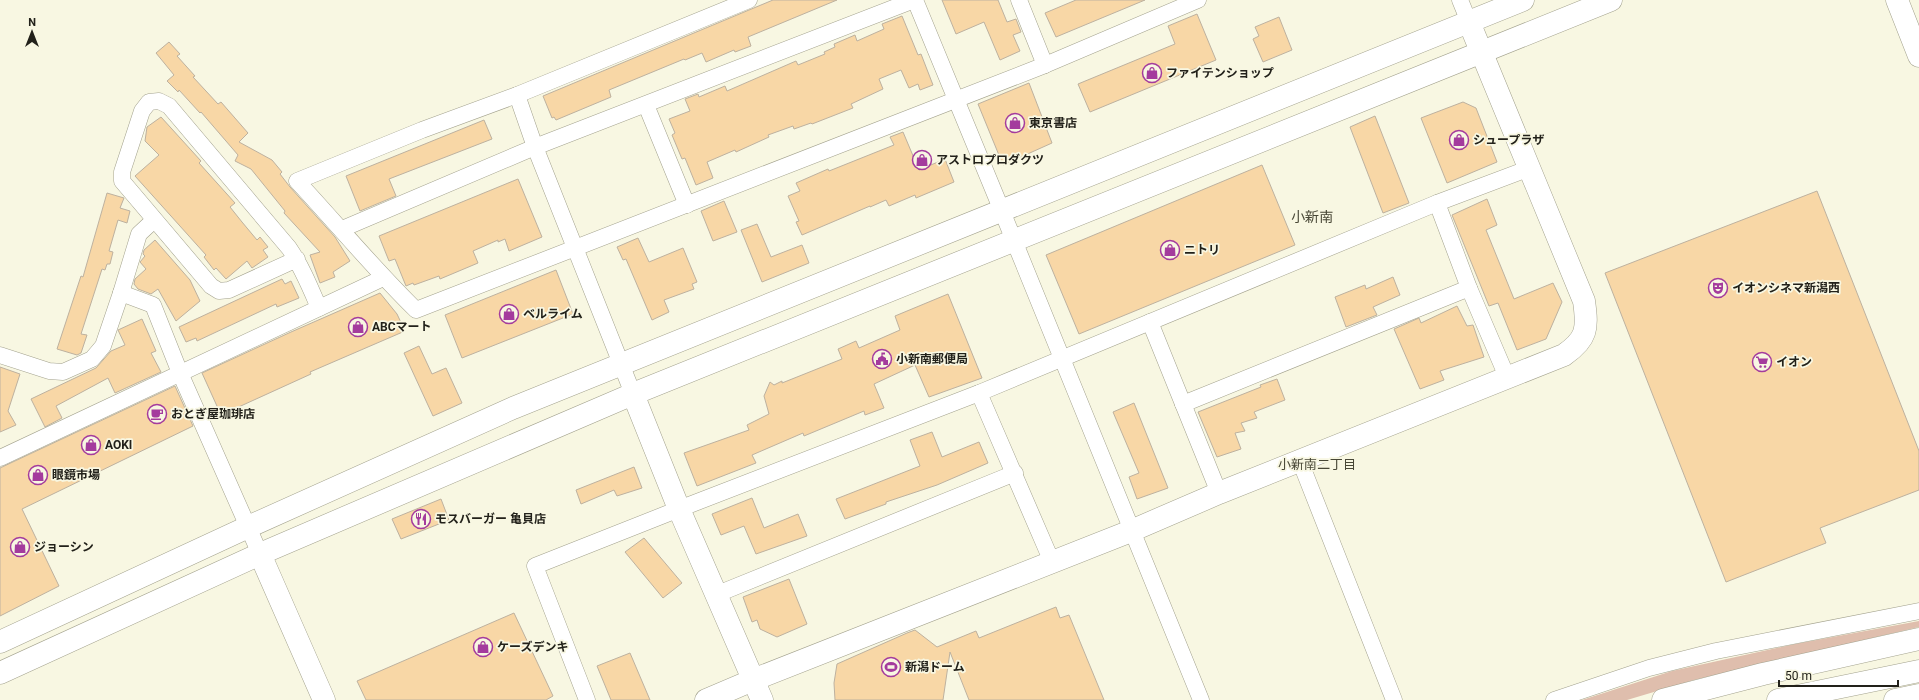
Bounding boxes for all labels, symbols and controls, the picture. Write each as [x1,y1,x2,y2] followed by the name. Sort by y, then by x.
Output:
[12,12,52,52] north arrow
[28,16,36,29] text: N
[1141,62,1163,84] shop icon: ファイテンショップ
[1166,66,1274,80] place label: ファイテンショップ
[1004,112,1026,134] shop icon: 東京書店
[1029,116,1077,130] place label: 東京書店
[1448,129,1470,151] shop icon: シュープラザ
[1473,133,1544,147] place label: シュープラザ
[911,149,933,171] shop icon: アストロプロダクツ
[936,153,1044,167] place label: アストロプロダクツ
[1291,209,1333,225] district label: 小新南
[1159,239,1181,261] shop icon: ニトリ
[1184,243,1220,257] place label: ニトリ
[1707,277,1729,299] theatre icon: イオンシネマ新潟西
[1732,281,1840,295] place label: イオンシネマ新潟西
[498,303,520,325] shop icon: ベルライム
[523,307,583,321] place label: ベルライム
[347,316,369,338] shop icon: ABCマート
[372,320,432,334] place label: ABCマート
[871,348,893,370] public building icon: 小新南郵便局
[1751,351,1773,373] supermarket icon: イオン
[896,352,968,366] place label: 小新南郵便局
[1776,355,1812,369] place label: イオン
[146,403,168,425] cafe icon: おとぎ屋珈琲店
[171,407,255,421] place label: おとぎ屋珈琲店
[80,434,102,456] shop icon: AOKI
[105,438,132,452] place label: AOKI
[1278,457,1356,472] district label: 小新南二丁目
[27,464,49,486] shop icon: 眼鏡市場
[52,468,100,482] place label: 眼鏡市場
[410,508,432,530] restaurant icon: モスバーガー 亀貝店
[435,512,546,526] place label: モスバーガー 亀貝店
[9,536,31,558] shop icon: ジョーシン
[34,540,94,554] place label: ジョーシン
[472,636,494,658] shop icon: ケーズデンキ
[497,640,568,654] place label: ケーズデンキ
[880,656,902,678] sports icon: 新潟ドーム
[905,660,965,674] place label: 新潟ドーム
[1779,662,1898,688] scale bar
[1785,669,1812,683] text: 50 m

